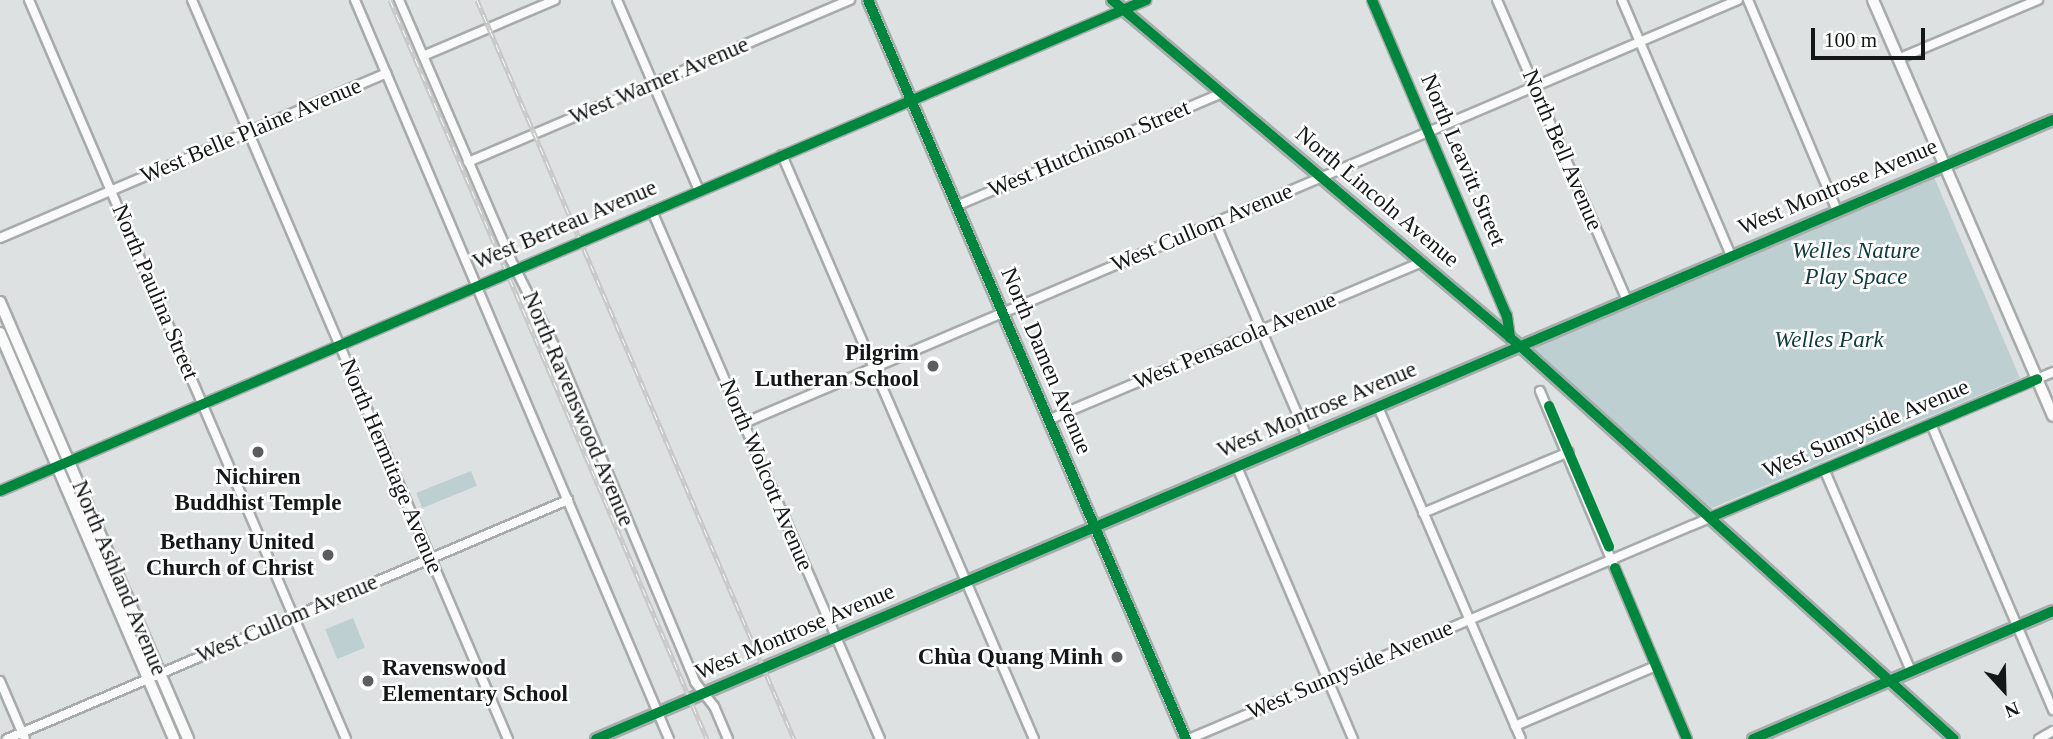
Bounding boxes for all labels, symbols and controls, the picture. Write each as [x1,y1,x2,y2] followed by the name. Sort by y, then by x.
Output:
[1815,14,1929,58] scale bar
[1824,28,1877,52] text: 100 m
[564,30,754,132] street label: West Warner Avenue
[1515,65,1609,235] street label: North Bell Avenue
[1414,70,1512,250] street label: North Leavitt Street
[136,72,366,190] street label: West Belle Plaine Avenue
[984,94,1194,204] street label: West Hutchinson Street
[1289,120,1465,274] street label: North Lincoln Avenue
[1734,132,1942,242] street label: West Montrose Avenue
[468,174,662,276] street label: West Berteau Avenue
[1107,177,1297,279] street label: West Cullom Avenue
[106,200,204,384] street label: North Paulina Street
[1792,237,1920,291] park label: Welles Nature Play Space
[994,263,1098,459] street label: North Damen Avenue
[1129,286,1341,396] street label: West Pensacola Avenue
[516,287,640,531] street label: North Ravenswood Avenue
[1774,326,1884,354] park label: Welles Park
[755,339,919,393] place label: Pilgrim Lutheran School
[333,354,449,578] street label: North Hermitage Avenue
[1213,355,1421,465] street label: West Montrose Avenue
[925,358,941,374] marker: Pilgrim Lutheran School
[1758,373,1974,485] street label: West Sunnyside Avenue
[713,374,819,576] street label: North Wolcott Avenue
[250,444,266,460] marker: Nichiren Buddhist Temple
[174,463,342,517] place label: Nichiren Buddhist Temple
[65,475,173,681] street label: North Ashland Avenue
[146,528,314,582] place label: Bethany United Church of Christ
[320,547,336,563] marker: Bethany United Church of Christ
[192,568,382,670] street label: West Cullom Avenue
[691,577,899,687] street label: West Montrose Avenue
[1242,614,1458,726] street label: West Sunnyside Avenue
[918,643,1103,671] place label: Chùa Quang Minh
[1109,649,1125,665] marker: Chùa Quang Minh
[382,654,568,708] place label: Ravenswood Elementary School
[1969,655,2039,725] north arrow
[360,673,376,689] marker: Ravenswood Elementary School
[2002,698,2022,722] text: N

